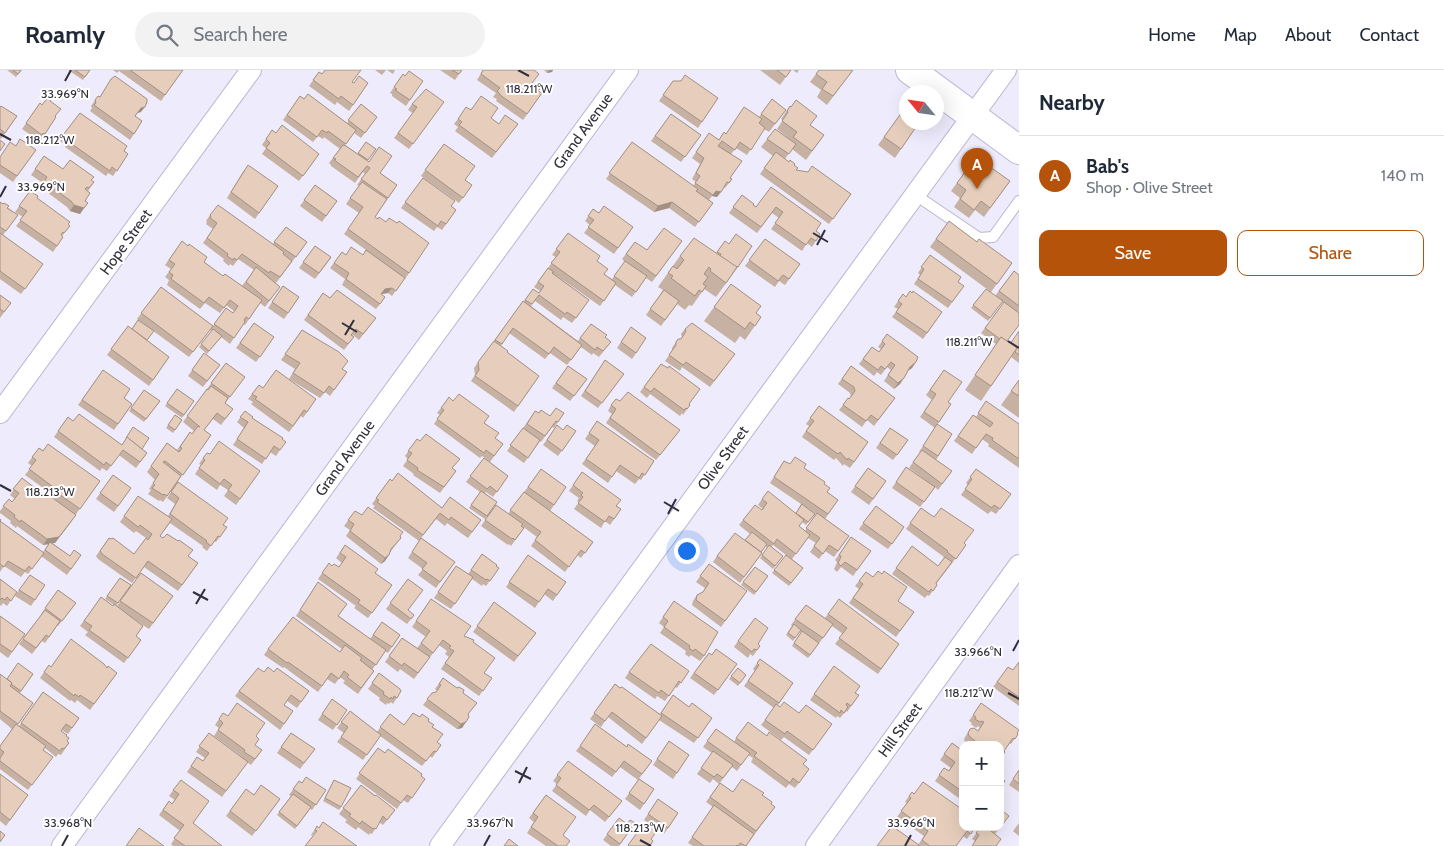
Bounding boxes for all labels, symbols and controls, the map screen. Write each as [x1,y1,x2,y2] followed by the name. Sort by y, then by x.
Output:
[135,12,485,57] search box
[25,20,105,49] text: Roamly
[153,21,181,49] icon: search
[193,23,288,46] text: Search here
[1148,24,1196,46] text: Home
[1224,24,1257,46] text: Map
[1285,24,1331,46] text: About
[1359,24,1419,46] text: Contact
[506,81,553,96] text: 118.211°W
[899,85,944,130] north arrow
[41,86,89,101] text: 33.969°N
[549,89,617,172] street label: Grand Avenue
[1039,90,1105,115] text: Nearby
[26,132,75,147] text: 118.212°W
[961,148,993,189] pin: A
[1086,155,1129,178] text: Bab's
[1050,166,1060,185] text: A
[1381,166,1424,185] text: 140 m
[1086,178,1213,197] text: Shop · Olive Street
[17,179,65,194] text: 33.969°N
[96,206,156,278] street label: Hope Street
[1039,230,1227,276] button: Save
[1237,230,1424,276] button: Share
[946,334,993,349] text: 118.211°W
[311,416,379,499] street label: Grand Avenue
[694,422,752,494] street label: Olive Street
[25,484,75,499] text: 118.213°W
[674,538,700,564] your location
[954,644,1002,659] text: 33.966°N
[945,685,994,700] text: 118.212°W
[874,699,926,761] street label: Hill Street
[959,741,1004,831] map controls
[959,741,1004,786] button: +
[959,786,1004,831] button: −
[44,815,92,830] text: 33.968°N
[467,815,514,830] text: 33.967°N
[887,815,935,830] text: 33.966°N
[615,820,665,835] text: 118.213°W

